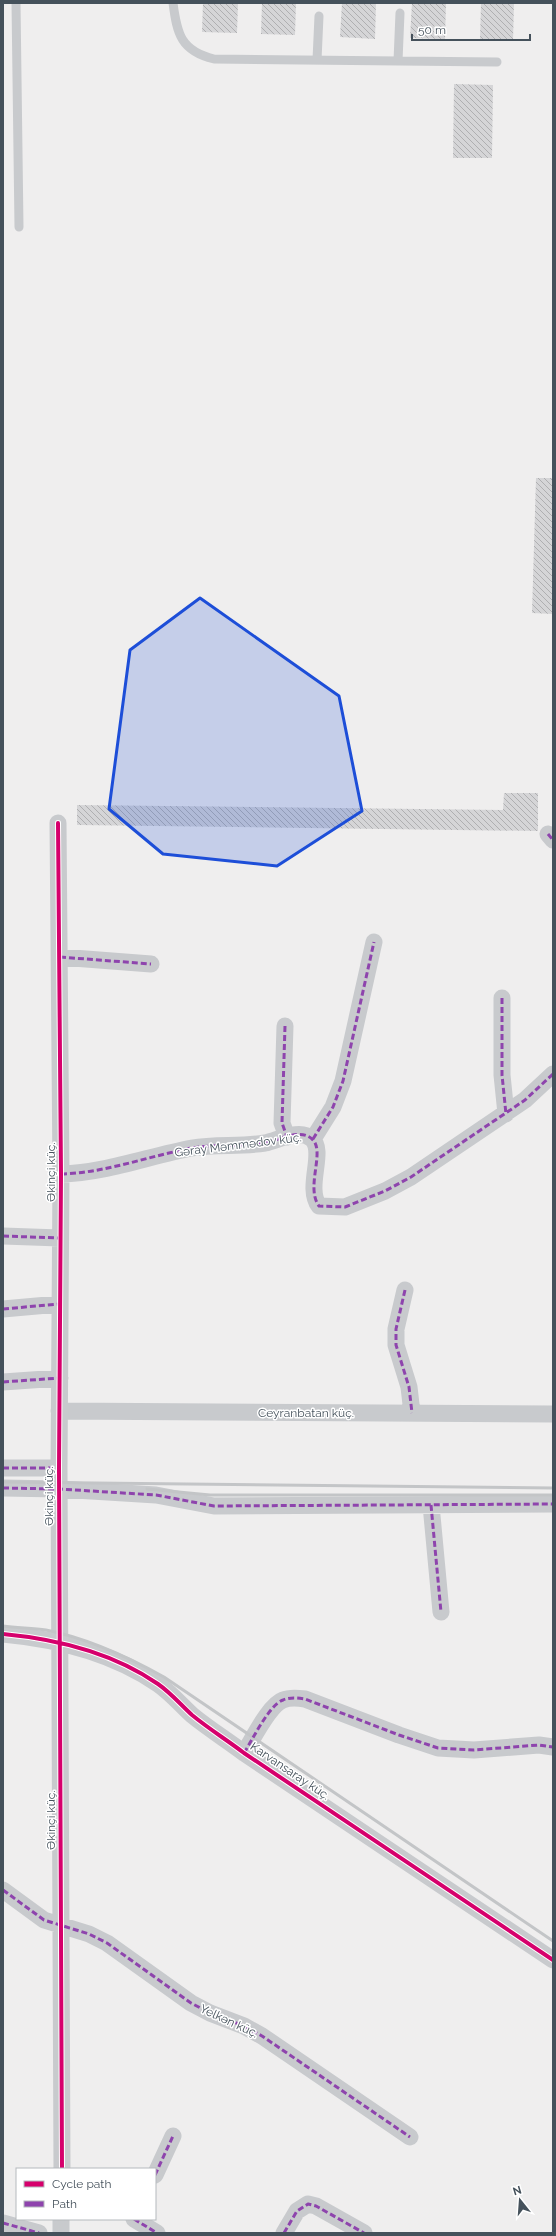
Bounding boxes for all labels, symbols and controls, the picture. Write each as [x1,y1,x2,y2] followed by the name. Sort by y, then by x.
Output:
[412,16,530,42] scale bar
[418,23,446,37] text: 50 m
[174,1130,302,1160] street label: Gəray Məmmədov küç.
[44,1142,58,1202] street label: Əkinçi küç.
[258,1406,354,1420] street label: Ceyranbatan küç.
[42,1466,56,1526] street label: Əkinçi küç.
[248,1739,332,1803] street label: Karvansaray küç.
[44,1790,58,1850] street label: Əkinçi küç.
[198,2001,260,2041] street label: Yelkən küç.
[16,2168,156,2220] legend
[52,2177,111,2191] text: Cycle path
[500,2180,540,2220] north arrow
[511,2183,523,2198] text: N
[52,2197,77,2211] text: Path

